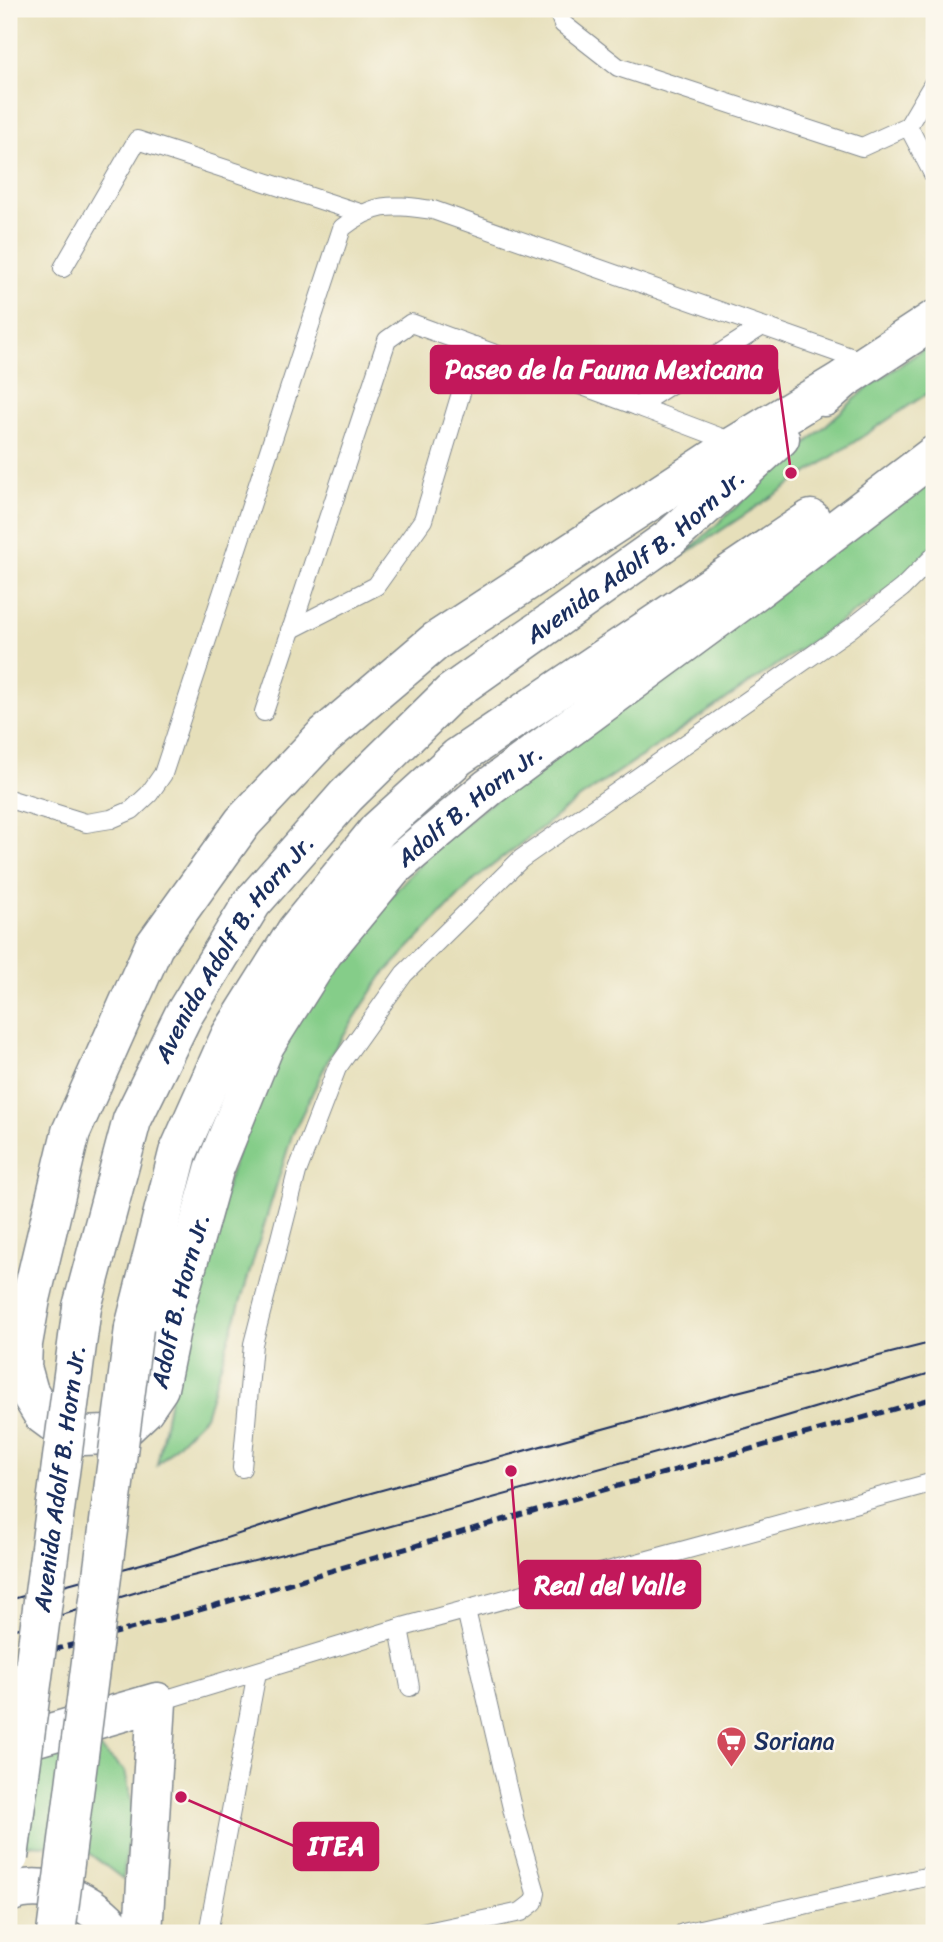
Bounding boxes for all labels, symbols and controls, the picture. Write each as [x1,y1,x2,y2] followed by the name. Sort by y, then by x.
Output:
[431,346,777,393] callout: Paseo de la Fauna Mexicana
[445,346,764,392] text: Paseo de la Fauna Mexicana
[516,458,755,656] street label: Avenida Adolf B. Horn Jr.
[386,733,552,879] street label: Adolf B. Horn Jr.
[142,824,325,1071] street label: Avenida Adolf B. Horn Jr.
[138,1208,222,1393] street label: Adolf B. Horn Jr.
[21,1342,98,1615] street label: Avenida Adolf B. Horn Jr.
[520,1561,700,1608] callout: Real del Valle
[533,1562,686,1608] text: Real del Valle
[754,1720,835,1762] place label: Soriana
[714,1724,748,1768] supermarket icon: Soriana
[294,1823,378,1870] callout: ITEA
[306,1823,364,1869] text: ITEA

